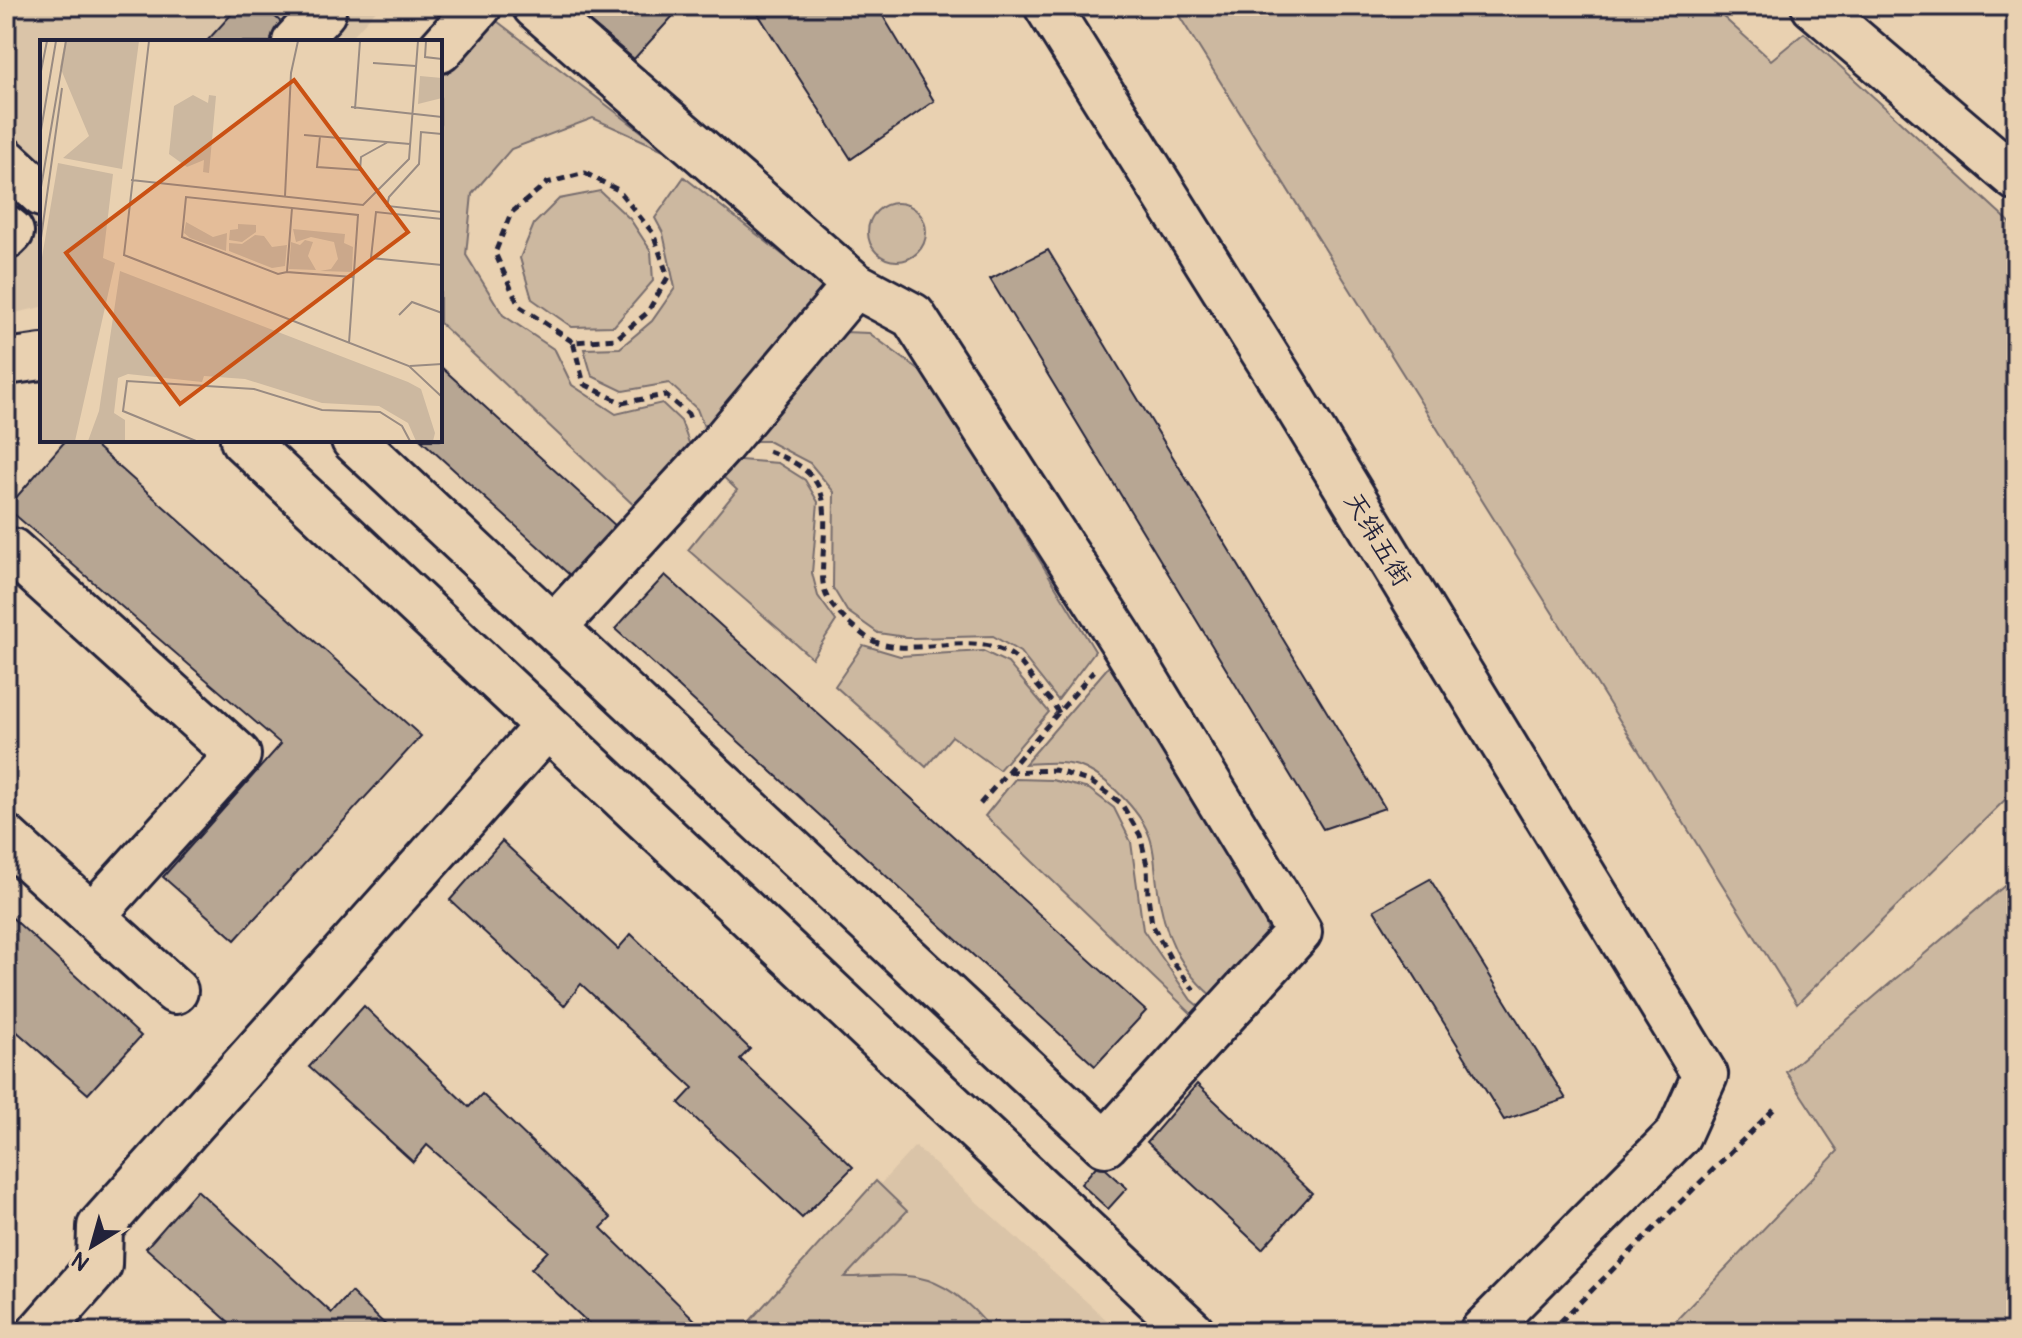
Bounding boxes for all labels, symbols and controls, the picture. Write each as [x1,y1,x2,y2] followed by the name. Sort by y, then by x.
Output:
[40,40,442,442] inset map
[1337,487,1418,592] street label: 天纬五街
[52,1206,132,1286] north arrow
[66,1245,95,1277] text: N

